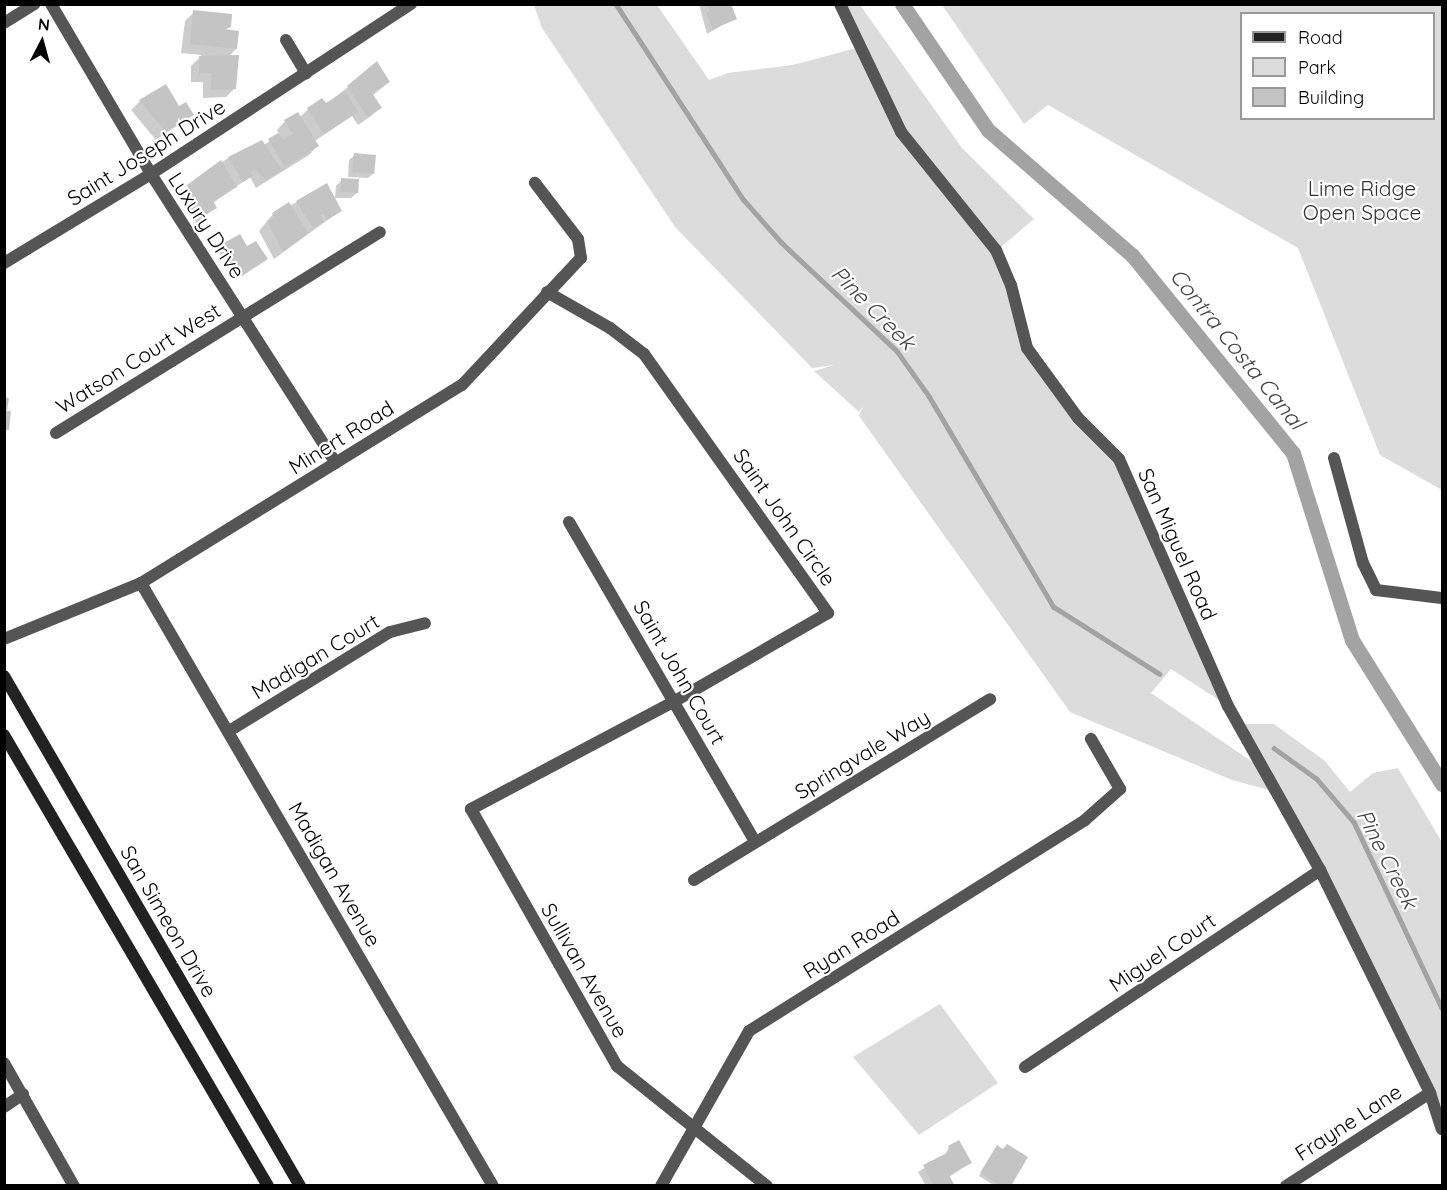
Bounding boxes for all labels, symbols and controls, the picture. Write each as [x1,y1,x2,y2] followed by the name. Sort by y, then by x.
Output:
[12,12,72,72] north arrow
[1240,12,1435,120] legend
[37,14,51,35] text: N
[1298,26,1343,49] text: Road
[1298,56,1336,79] text: Park
[1298,86,1364,109] text: Building
[62,93,230,211] street label: Saint Joseph Drive
[163,167,251,283] street label: Luxury Drive
[1303,175,1421,225] park label: Lime Ridge Open Space
[825,260,921,356] water label: Pine Creek
[1164,263,1310,435] water label: Contra Costa Canal
[51,297,225,419] street label: Watson Court West
[284,395,398,479] street label: Minert Road
[728,444,842,590] street label: Saint John Circle
[1133,464,1223,624] street label: San Miguel Road
[629,596,731,748] street label: Saint John Court
[247,608,383,704] street label: Madigan Court
[790,704,934,804] street label: Springvale Way
[283,797,387,951] street label: Madigan Avenue
[1351,805,1423,913] water label: Pine Creek
[115,841,223,1001] street label: San Simeon Drive
[536,898,634,1042] street label: Sullivan Avenue
[798,905,904,983] street label: Ryan Road
[1104,907,1220,997] street label: Miguel Court
[1290,1078,1406,1166] street label: Frayne Lane

